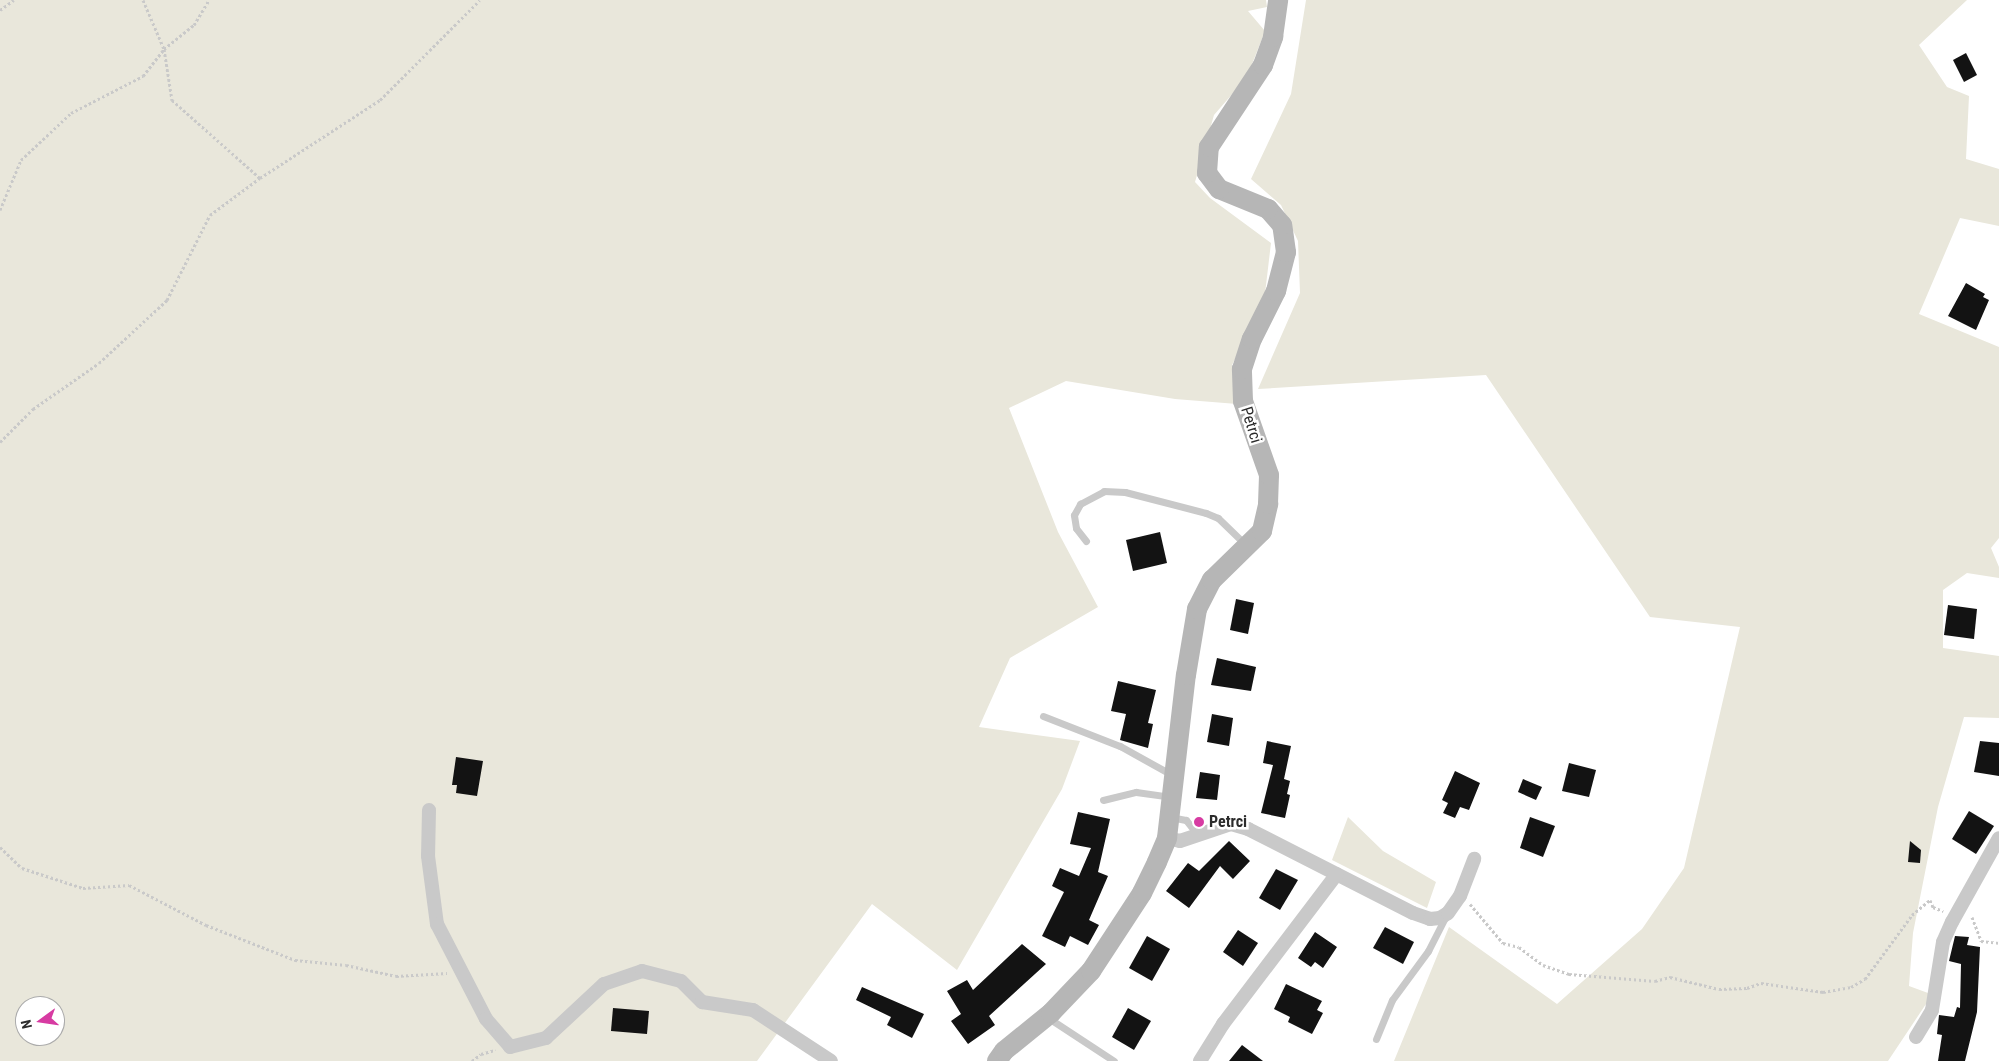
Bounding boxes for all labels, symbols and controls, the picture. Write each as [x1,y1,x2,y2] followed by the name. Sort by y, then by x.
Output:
[1236,405,1266,445] street label: Petrci
[1209,812,1247,832] place label: Petrci
[1193,816,1205,828] marker: Petrci
[15,996,65,1046] north arrow
[18,1018,35,1030] text: N

